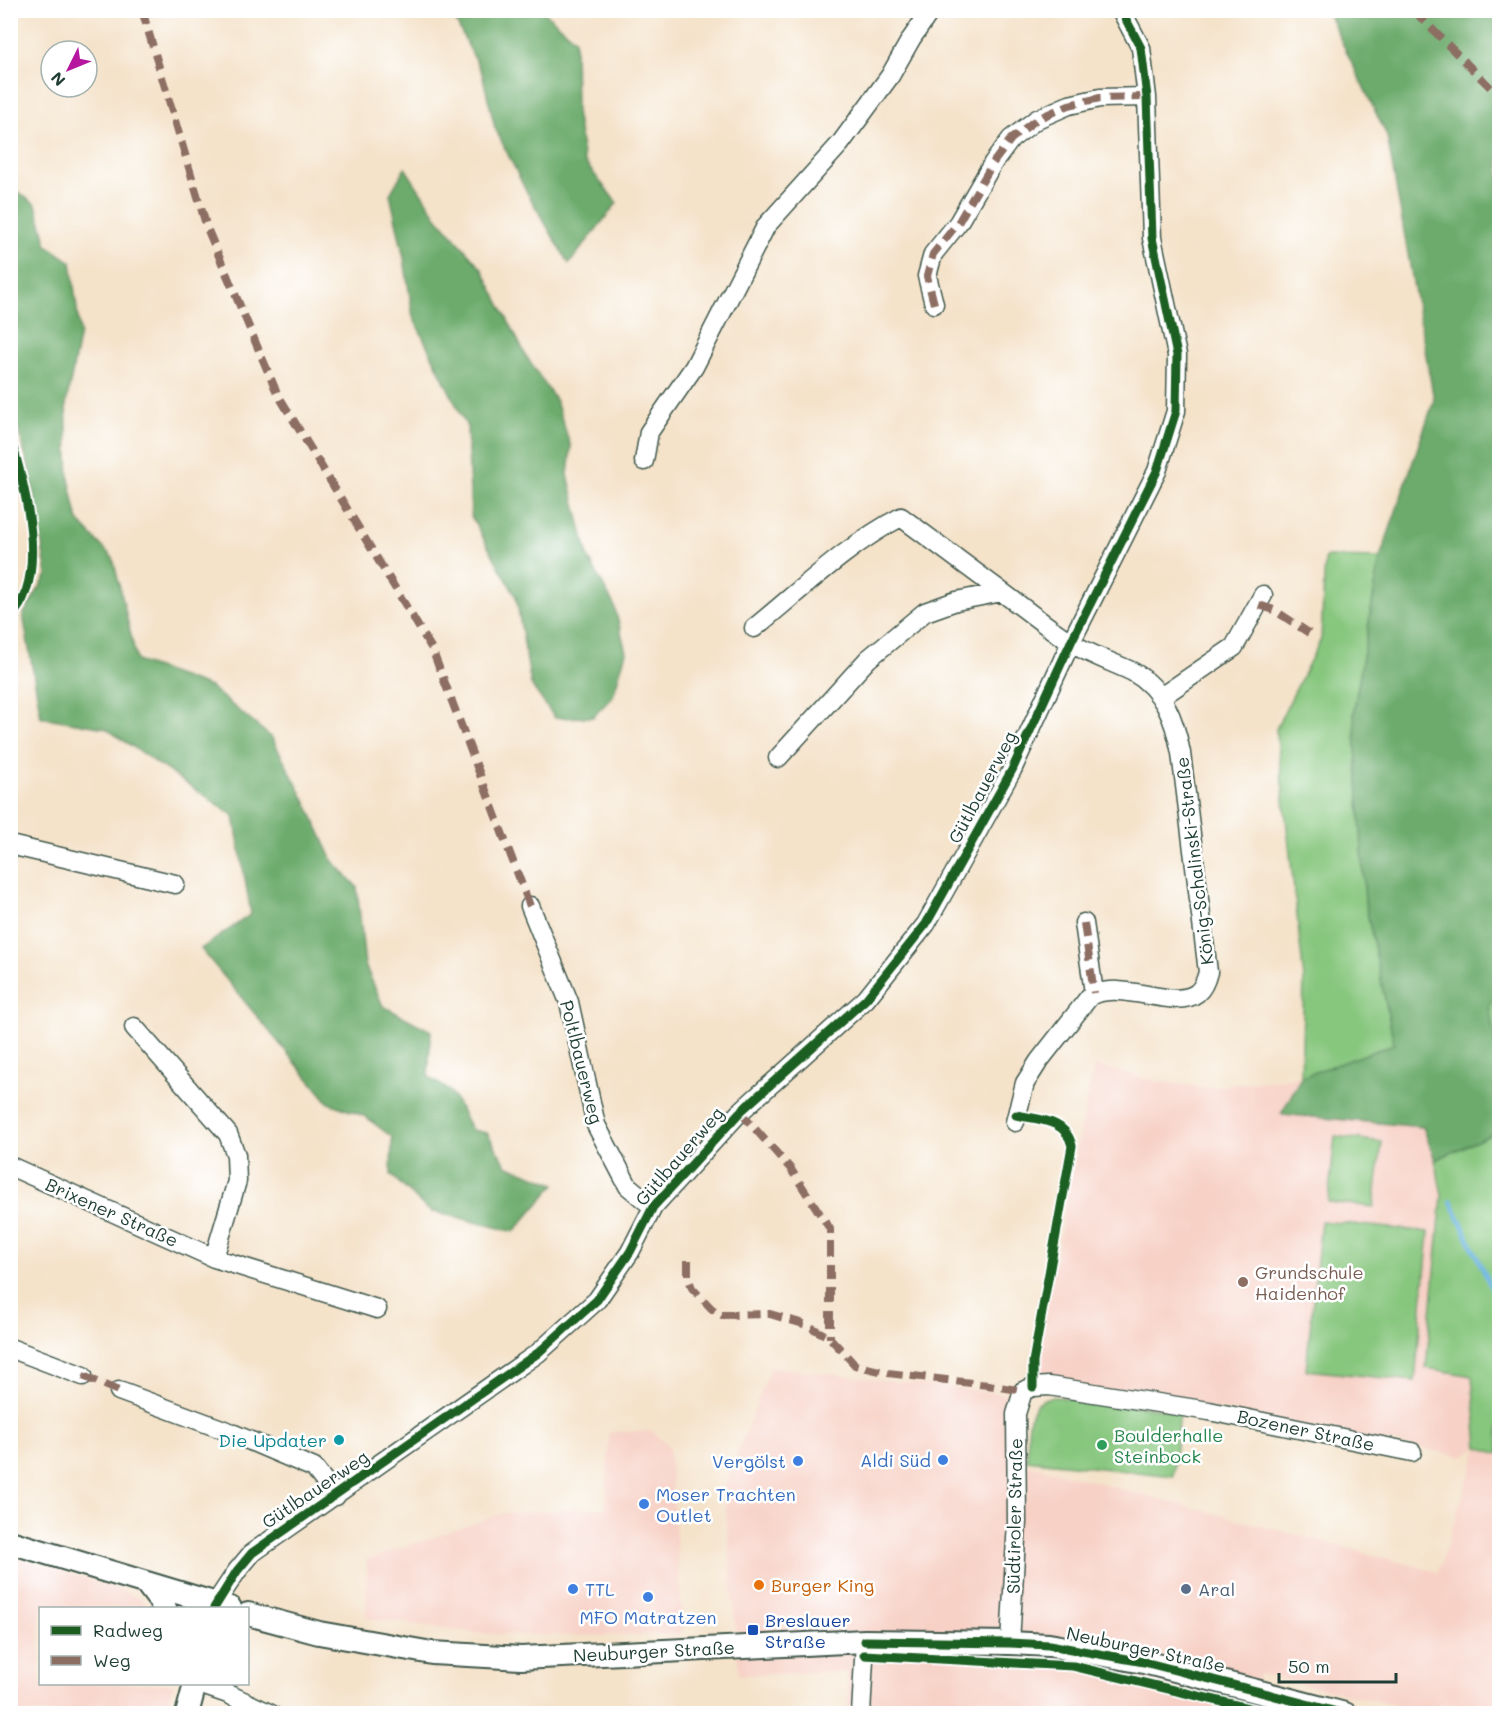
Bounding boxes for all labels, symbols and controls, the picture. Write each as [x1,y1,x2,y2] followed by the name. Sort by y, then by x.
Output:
[39,39,99,99] north arrow
[46,68,69,91] text: N
[942,727,1022,847] street label: Gütlbauerweg
[1169,756,1219,966] street label: König-Schalinski-Straße
[555,998,609,1126] street label: Poltlbauerweg
[629,1101,729,1211] street label: Gütlbauerweg
[42,1172,182,1252] street label: Brixener Straße
[1255,1260,1364,1305] place label: Grundschule Haidenhof
[1236,1275,1250,1289] marker: Grundschule Haidenhof
[1235,1404,1377,1456] street label: Bozener Straße
[1114,1423,1223,1468] place label: Boulderhalle Steinbock
[218,1428,327,1452] place label: Die Updater
[332,1433,346,1447] marker: Die Updater
[1001,1438,1027,1594] street label: Südtiroler Straße
[1095,1438,1109,1452] marker: Boulderhalle Steinbock
[257,1444,373,1534] street label: Gütlbauerweg
[860,1448,931,1472] place label: Aldi Süd
[712,1449,786,1473] place label: Vergölst
[936,1453,950,1467] marker: Aldi Süd
[791,1454,805,1468] marker: Vergölst
[656,1482,796,1527] place label: Moser Trachten Outlet
[637,1497,651,1511] marker: Moser Trachten Outlet
[771,1573,874,1597] place label: Burger King
[585,1577,615,1601] place label: TTL
[1198,1577,1235,1601] place label: Aral
[752,1578,766,1592] marker: Burger King
[566,1582,580,1596] marker: TTL
[1179,1582,1193,1596] marker: Aral
[641,1590,655,1604] marker: MFO Matratzen
[579,1605,717,1629] place label: MFO Matratzen
[39,1607,249,1685] legend
[765,1608,851,1653] place label: Breslauer Straße
[93,1618,163,1642] text: Radweg
[1064,1620,1228,1678] street label: Neuburger Straße
[746,1623,760,1637] marker: Breslauer Straße
[573,1635,735,1667] street label: Neuburger Straße
[1279,1646,1396,1684] scale bar
[93,1648,130,1672] text: Weg
[1288,1654,1330,1678] text: 50 m

